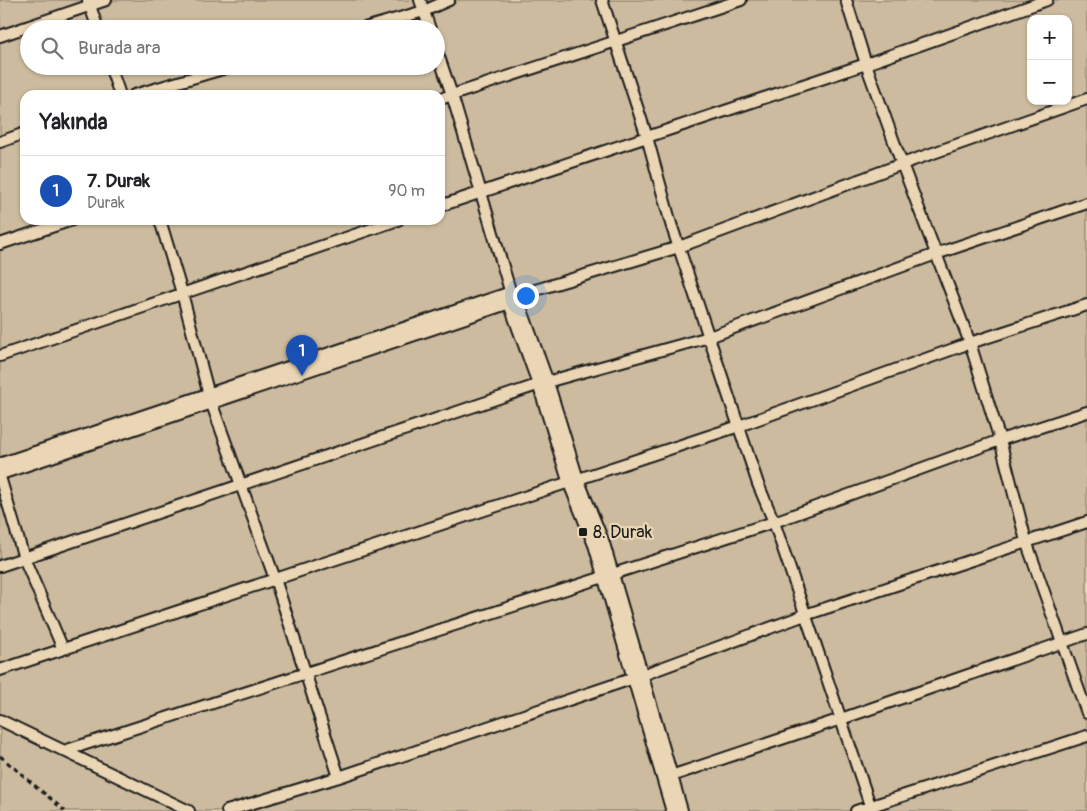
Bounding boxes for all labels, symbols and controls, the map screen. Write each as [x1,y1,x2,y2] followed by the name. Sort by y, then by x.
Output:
[1027,15,1072,105] map controls
[1027,15,1072,60] button: +
[20,20,445,75] search box
[38,34,66,62] icon: search
[78,36,161,60] text: Burada ara
[1027,60,1072,105] button: −
[40,109,107,136] text: Yakında
[87,169,150,193] text: 7. Durak
[53,181,59,201] text: 1
[388,181,425,201] text: 90 m
[87,193,125,213] text: Durak
[513,283,539,309] your location
[286,335,318,376] pin: 1
[593,521,653,544] place label: 8. Durak
[577,526,589,538] marker: 8. Durak

